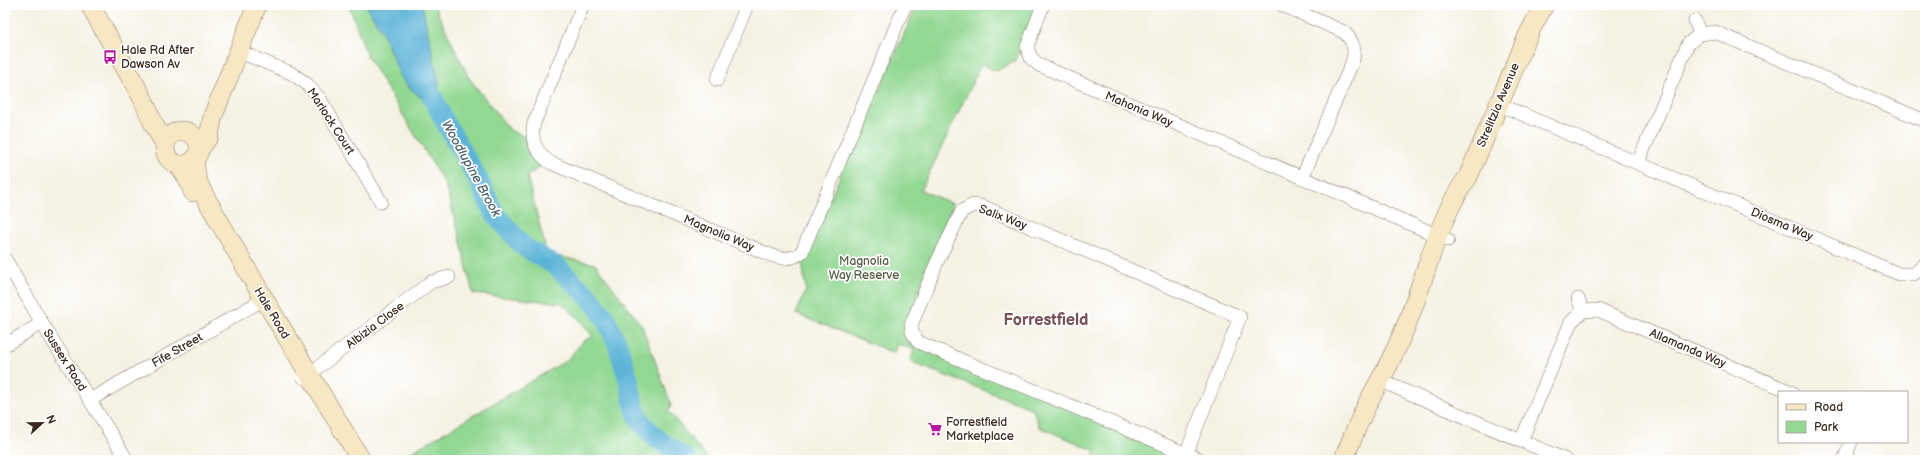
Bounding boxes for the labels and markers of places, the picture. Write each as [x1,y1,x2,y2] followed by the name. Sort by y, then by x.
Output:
[121,43,195,72] place label: Hale Rd After Dawson Av
[102,49,118,65] bus stop icon: Hale Rd After Dawson Av
[946,415,1014,444] place label: Forrestfield Marketplace
[927,421,943,437] supermarket icon: Forrestfield Marketplace

